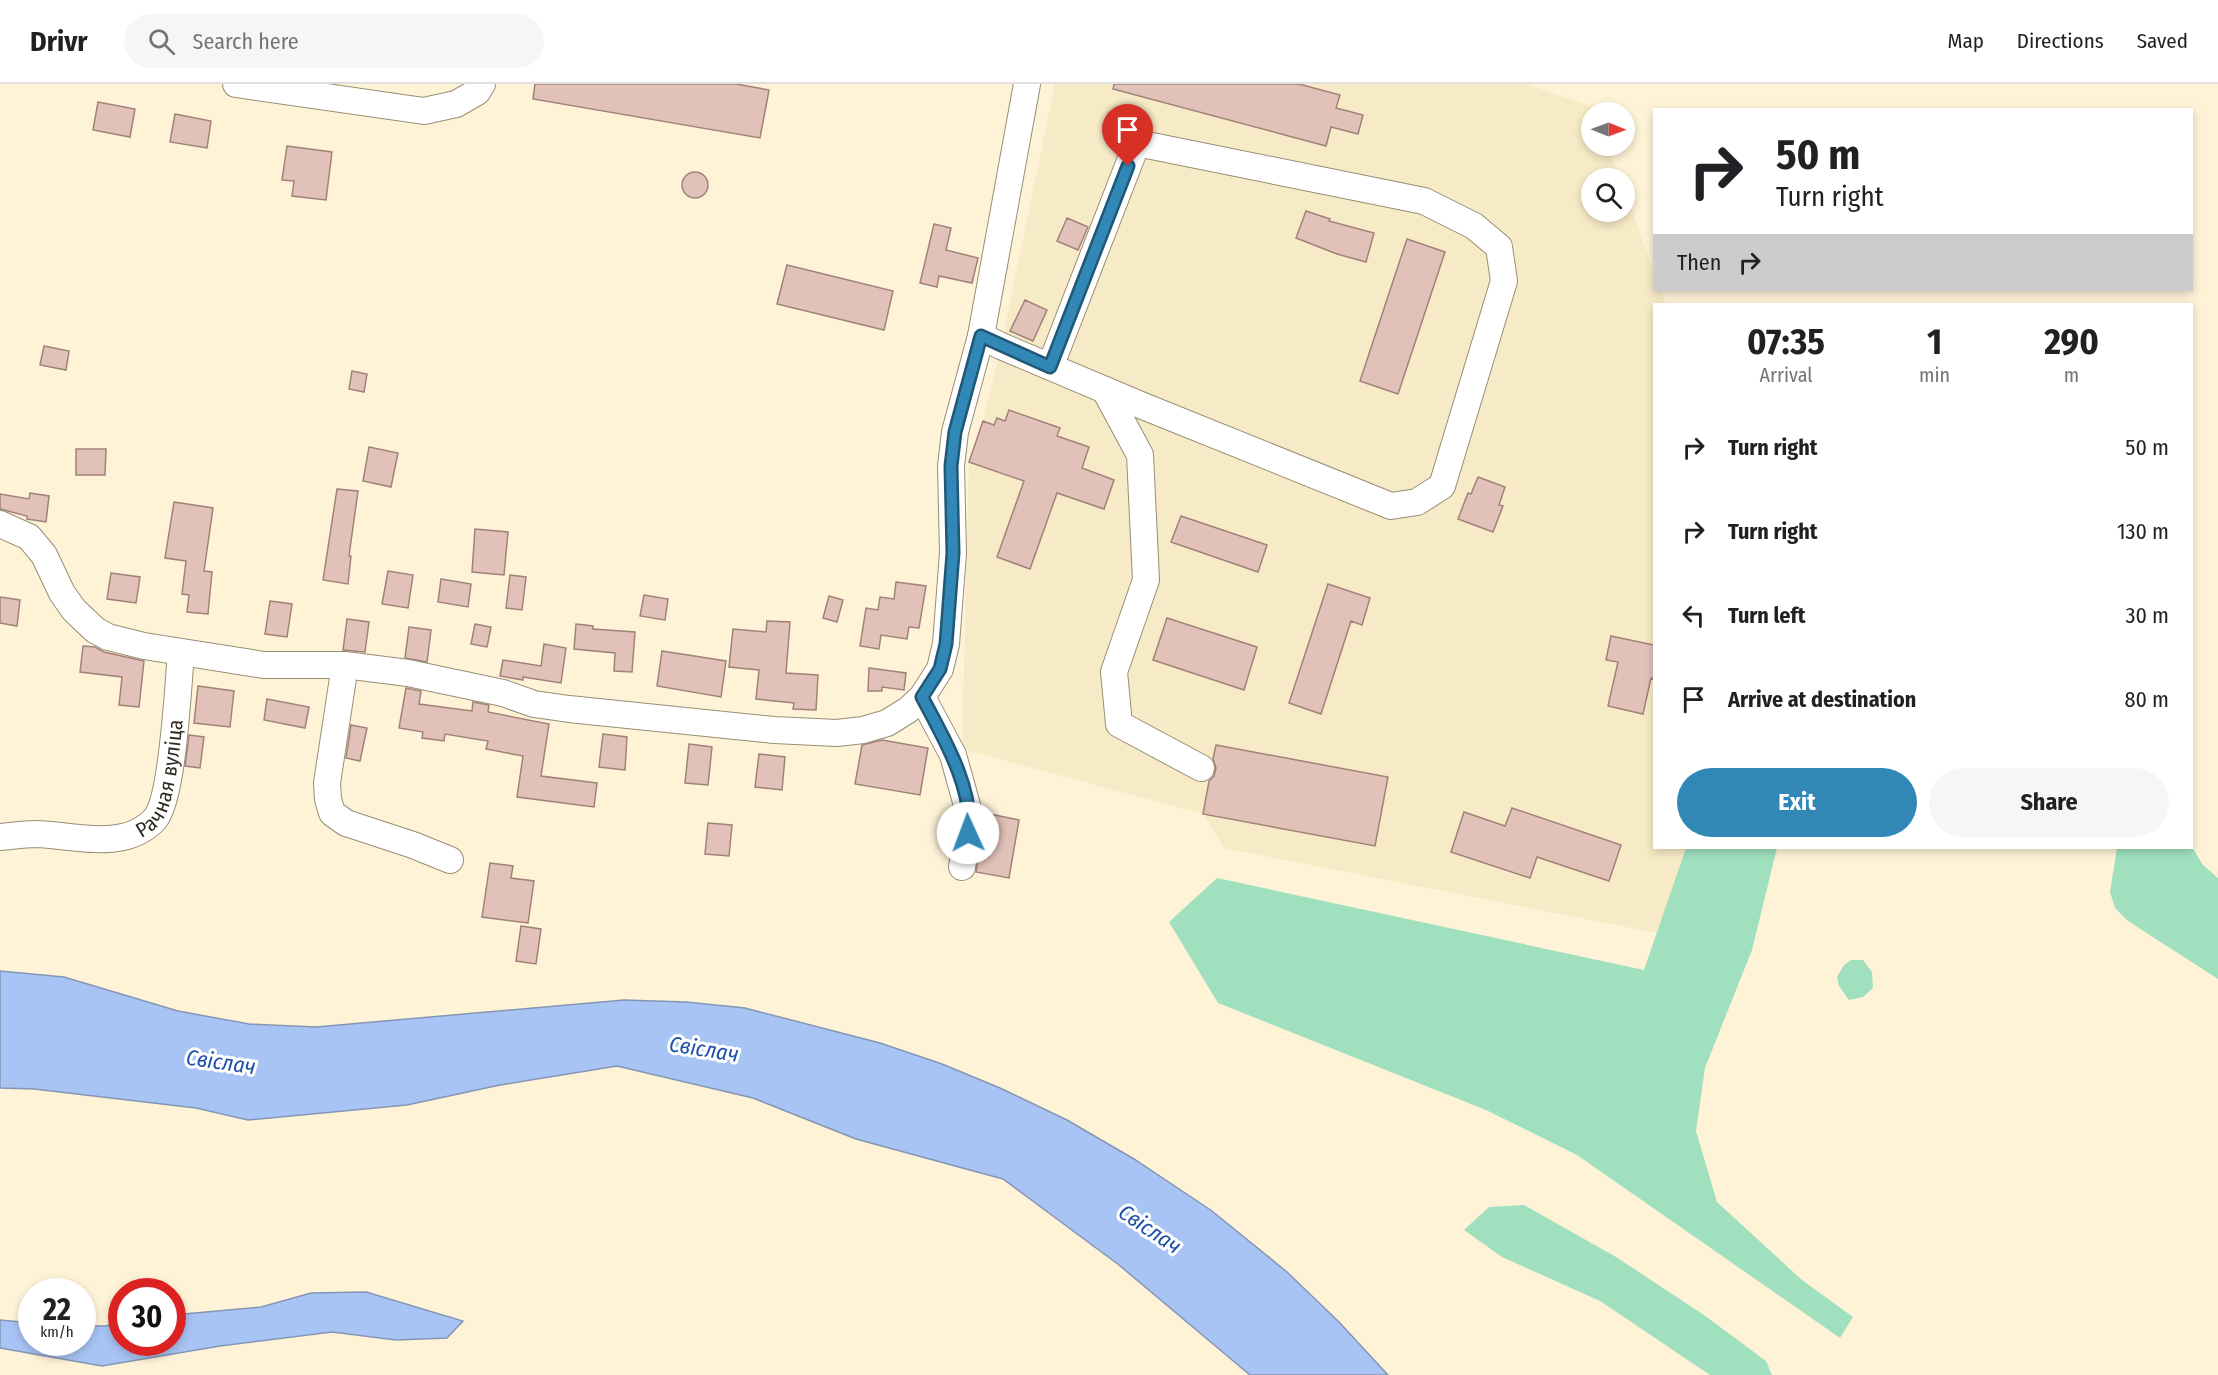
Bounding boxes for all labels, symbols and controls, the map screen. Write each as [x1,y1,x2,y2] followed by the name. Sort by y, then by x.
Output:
[124,14,544,68] search box
[30,25,88,58] text: Drivr
[145,25,178,58] icon: search
[193,28,299,55] text: Search here
[1947,28,1984,54] text: Map
[2017,28,2104,54] text: Directions
[2137,28,2188,54] text: Saved
[1581,102,1635,156] north arrow
[1581,102,1635,222] map controls
[1102,104,1153,166] pin
[1111,113,1144,146] icon: arrive
[1776,130,1860,180] text: 50 m
[1677,132,1755,210] icon: right
[1581,168,1635,222] button: search
[1776,181,1884,213] text: Turn right
[1733,246,1766,279] icon: right
[1677,249,1721,276] text: Then
[1747,320,1825,364] text: 07:35
[1927,320,1942,364] text: 1
[2044,320,2099,364] text: 290
[1760,363,1813,387] text: Arrival
[1919,363,1950,387] text: min
[2064,363,2079,387] text: m
[1677,431,1710,464] icon: right
[1728,434,1817,461] text: Turn right
[2125,434,2169,461] text: 50 m
[1677,515,1710,548] icon: right
[1728,518,1817,545] text: Turn right
[2117,518,2169,545] text: 130 m
[1677,599,1710,632] icon: left
[1728,602,1806,629] text: Turn left
[2126,602,2169,629] text: 30 m
[1677,683,1710,716] icon: arrive
[1728,686,1916,713] text: Arrive at destination
[2124,686,2169,713] text: 80 m
[131,718,189,843] street label: Рачная вуліца
[1677,768,1917,837] button: Exit
[1929,768,2169,837] button: Share
[936,801,1000,865] position arrow
[667,1030,741,1068] water label: Свіслач
[184,1044,258,1080] water label: Свіслач
[1113,1198,1187,1260] water label: Свіслач
[108,1278,186,1356] speed limit sign: 30
[43,1292,71,1328] text: 22
[40,1323,74,1341] text: km/h

